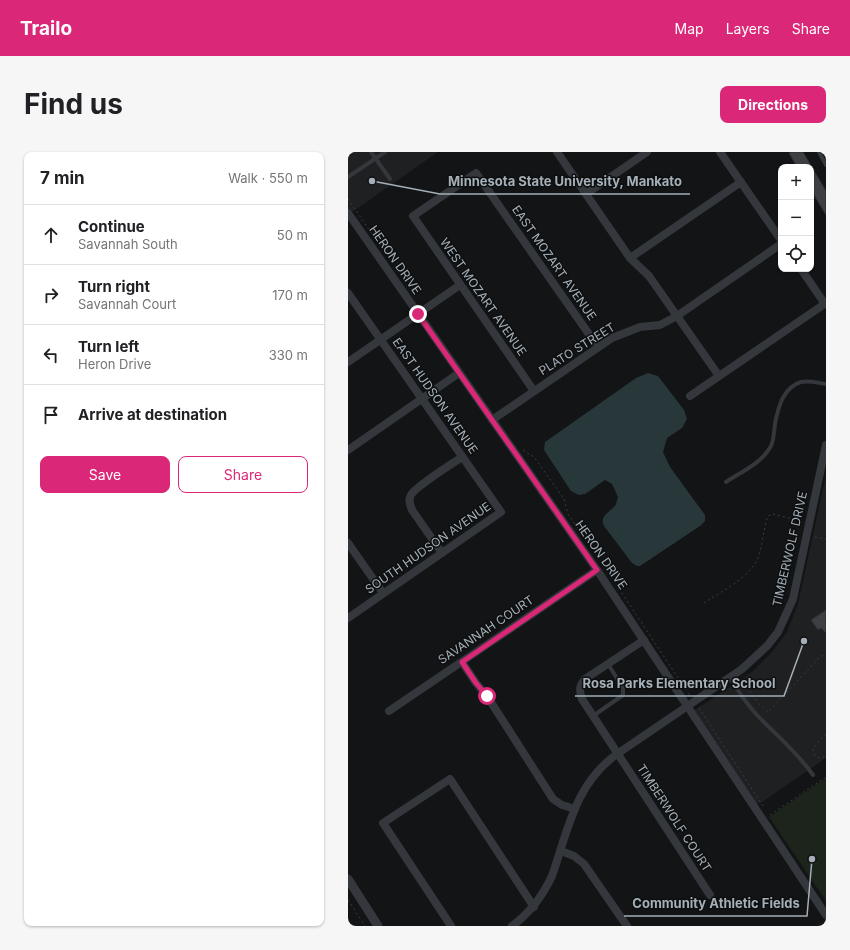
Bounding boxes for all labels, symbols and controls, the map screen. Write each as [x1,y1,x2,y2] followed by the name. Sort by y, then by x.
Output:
[20,17,72,40] text: Trailo
[675,20,704,37] text: Map
[726,20,770,37] text: Layers
[792,20,830,37] text: Share
[720,86,826,123] button: Directions
[24,87,123,121] text: Find us
[778,164,814,272] map controls
[778,164,814,200] button: +
[40,168,85,188] text: 7 min
[440,169,690,194] callout: Minnesota State University, Mankato
[228,170,308,186] text: Walk · 550 m
[448,173,682,189] text: Minnesota State University, Mankato
[778,200,814,236] button: −
[509,202,600,323] street label: EAST MOZART AVENUE
[78,217,145,236] text: Continue
[366,222,425,297] street label: HERON DRIVE
[40,224,62,246] icon: ahead
[277,227,308,243] text: 50 m
[437,235,530,359] street label: WEST MOZART AVENUE
[78,236,178,252] text: Savannah South
[778,236,814,272] button: locate
[78,277,150,296] text: Turn right
[40,284,62,306] icon: right
[272,287,308,303] text: 170 m
[78,296,176,312] text: Savannah Court
[409,305,427,323] route end
[536,319,618,378] street label: PLATO STREET
[390,335,481,457] street label: EAST HUDSON AVENUE
[78,337,139,356] text: Turn left
[40,344,62,366] icon: left
[269,347,308,363] text: 330 m
[78,356,151,372] text: Heron Drive
[40,404,62,426] icon: arrive
[78,405,227,424] text: Arrive at destination
[40,456,170,493] button: Save
[178,456,308,493] button: Share
[769,490,810,608] street label: TIMBERWOLF DRIVE
[362,498,493,597] street label: SOUTH HUDSON AVENUE
[572,517,631,592] street label: HERON DRIVE
[435,592,537,667] street label: SAVANNAH COURT
[575,671,784,696] callout: Rosa Parks Elementary School
[583,675,775,691] text: Rosa Parks Elementary School
[478,687,496,705] route start
[634,761,715,875] street label: TIMBERWOLF COURT
[624,891,807,916] callout: Community Athletic Fields
[632,895,800,911] text: Community Athletic Fields

